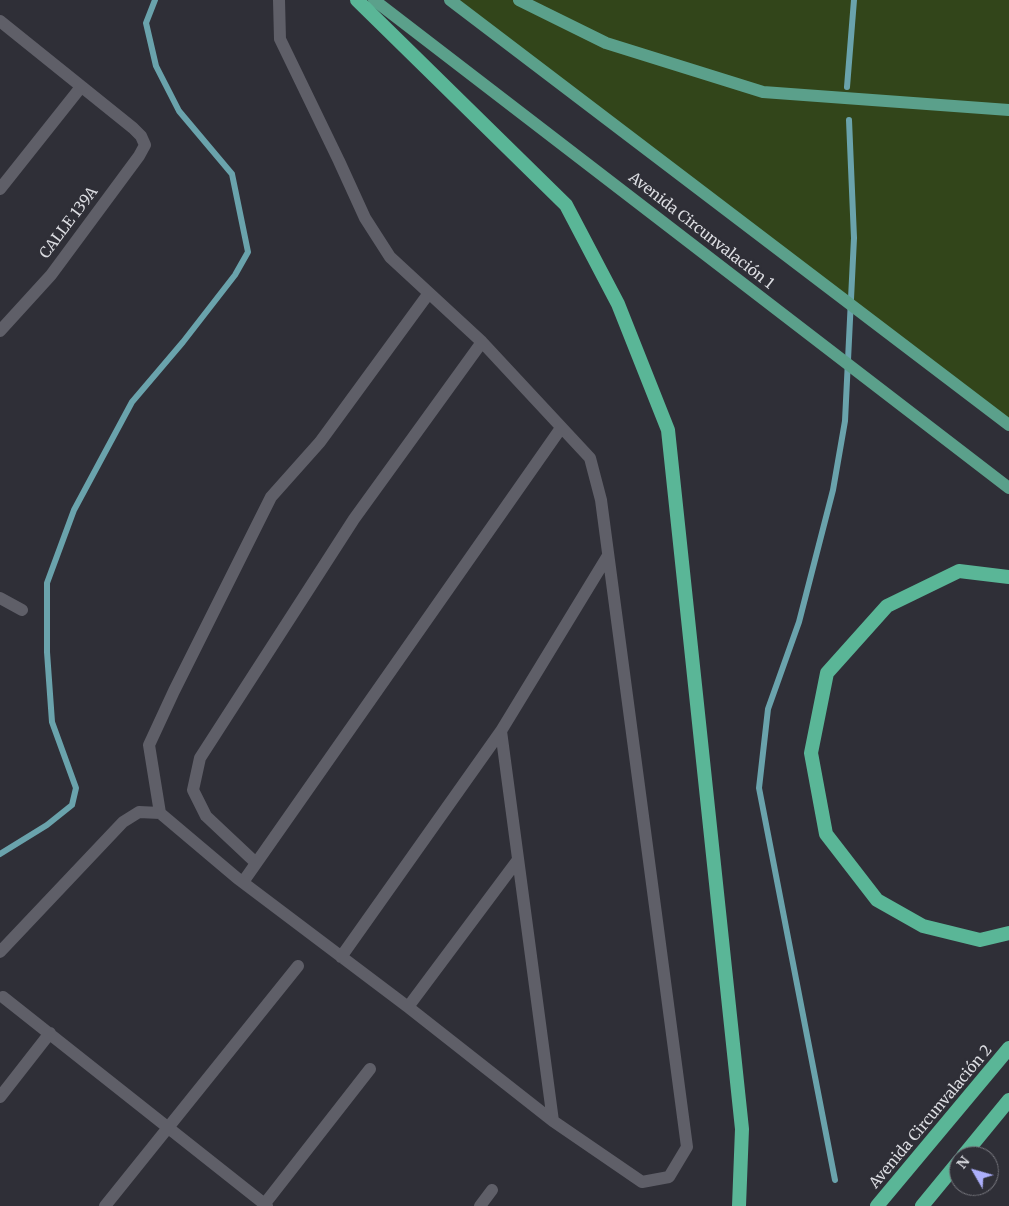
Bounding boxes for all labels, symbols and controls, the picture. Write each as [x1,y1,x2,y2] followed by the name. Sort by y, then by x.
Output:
[625,169,777,293] street label: Avenida Circunvalación 1
[36,184,102,262] street label: CALLE 139A
[866,1042,996,1192] street label: Avenida Circunvalación 2
[949,1146,999,1196] north arrow
[952,1152,973,1172] text: N

